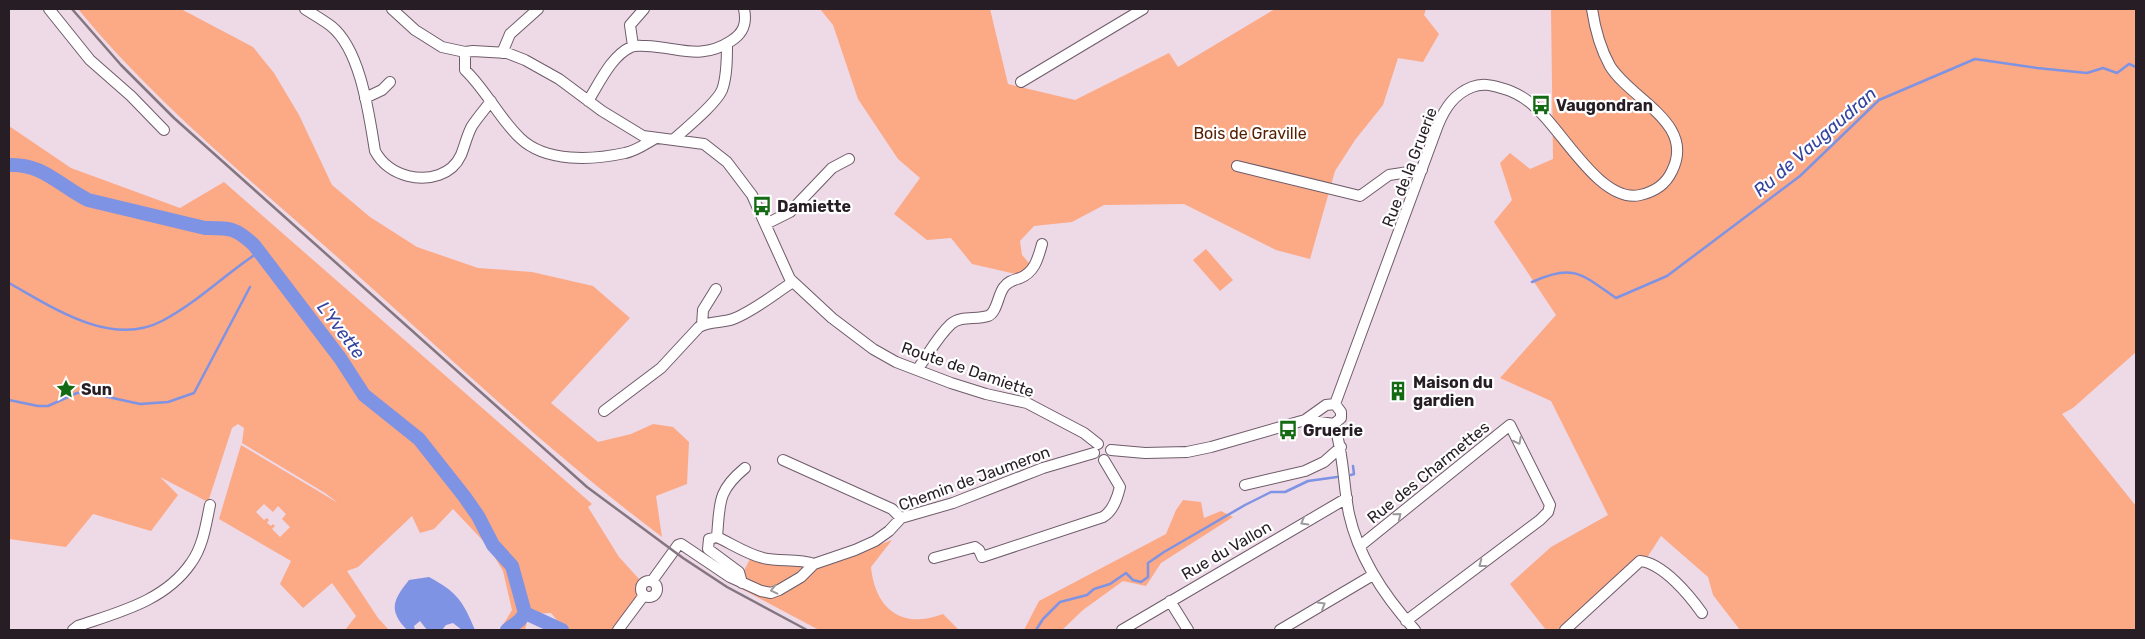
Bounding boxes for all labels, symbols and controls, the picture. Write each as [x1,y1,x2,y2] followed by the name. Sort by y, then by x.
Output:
[1749,82,1881,202] water label: Ru de Vaugaudran
[1530,94,1552,116] bus stop icon: Vaugondran
[1556,96,1653,115] place label: Vaugondran
[1378,105,1441,230] street label: Rue de la Gruerie
[1193,124,1307,143] park label: Bois de Graville
[751,195,773,217] bus stop icon: Damiette
[777,197,851,216] place label: Damiette
[312,297,370,363] water label: L'Yvette
[899,338,1037,401] street label: Route de Damiette
[1413,373,1493,410] place label: Maison du gardien
[55,378,77,400] place icon: Sun
[81,380,112,399] place label: Sun
[1387,380,1409,402] building icon: Maison du gardien
[1363,417,1493,527] street label: Rue des Charmettes
[1277,419,1299,441] bus stop icon: Gruerie
[1303,421,1363,440] place label: Gruerie
[1512,436,1522,445] one-way arrow
[896,442,1053,515] street label: Chemin de Jaumeron
[1392,512,1401,521] one-way arrow
[1301,516,1310,526] one-way arrow
[1178,517,1275,584] street label: Rue du Vallon
[1479,558,1488,566] one-way arrow
[770,584,779,595] one-way arrow
[1316,602,1325,612] one-way arrow

